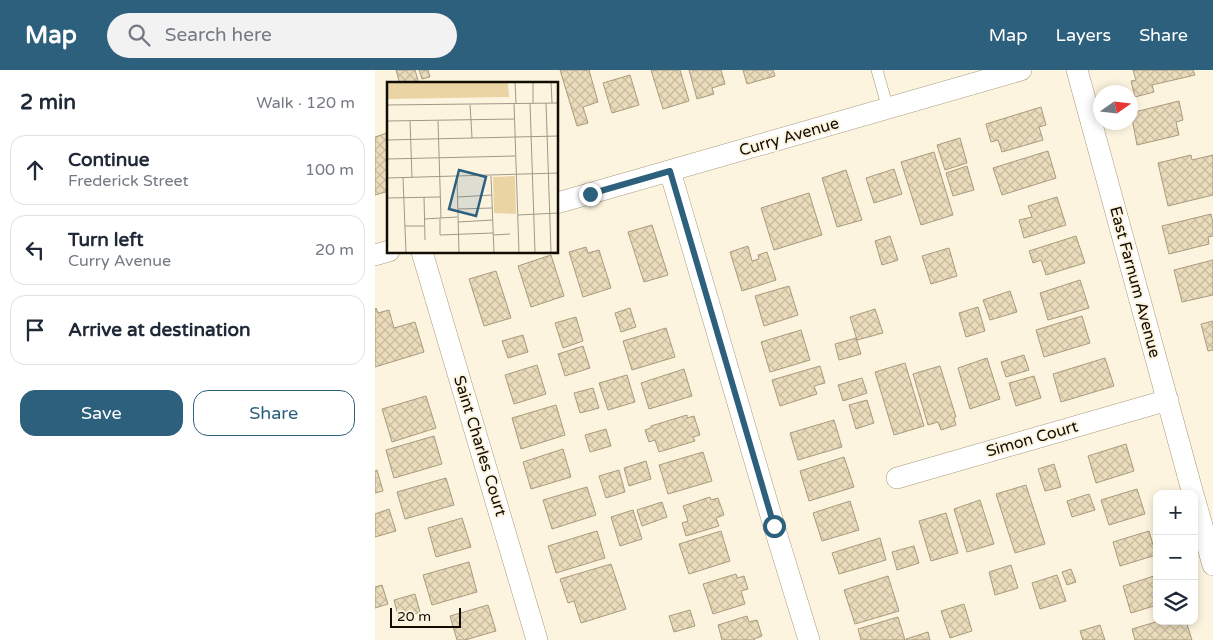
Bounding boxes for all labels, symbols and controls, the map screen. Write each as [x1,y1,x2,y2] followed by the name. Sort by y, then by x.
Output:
[107,13,457,58] search box
[25,21,77,50] text: Map
[125,21,153,49] icon: search
[165,24,272,46] text: Search here
[989,24,1028,46] text: Map
[1056,24,1111,46] text: Layers
[1139,24,1188,46] text: Share
[387,82,559,254] inset map
[1093,85,1138,130] north arrow
[20,90,76,115] text: 2 min
[256,93,355,113] text: Walk · 120 m
[737,113,841,161] street label: Curry Avenue
[68,149,150,171] text: Continue
[21,156,49,184] icon: ahead
[305,160,354,180] text: 100 m
[68,171,189,191] text: Frederick Street
[579,183,602,206] route end
[1105,204,1165,360] street label: East Farnum Avenue
[68,229,144,251] text: Turn left
[21,236,49,264] icon: left
[315,240,354,260] text: 20 m
[68,251,171,271] text: Curry Avenue
[21,316,49,344] icon: arrive
[68,319,251,341] text: Arrive at destination
[449,373,511,519] street label: Saint Charles Court
[20,390,183,436] button: Save
[193,390,355,436] button: Share
[984,416,1080,462] street label: Simon Court
[1153,490,1198,625] map controls
[1153,490,1198,535] button: +
[763,515,786,538] route start
[1153,535,1198,580] button: −
[1153,580,1198,625] button: layers
[390,605,461,628] scale bar
[397,608,431,625] text: 20 m

